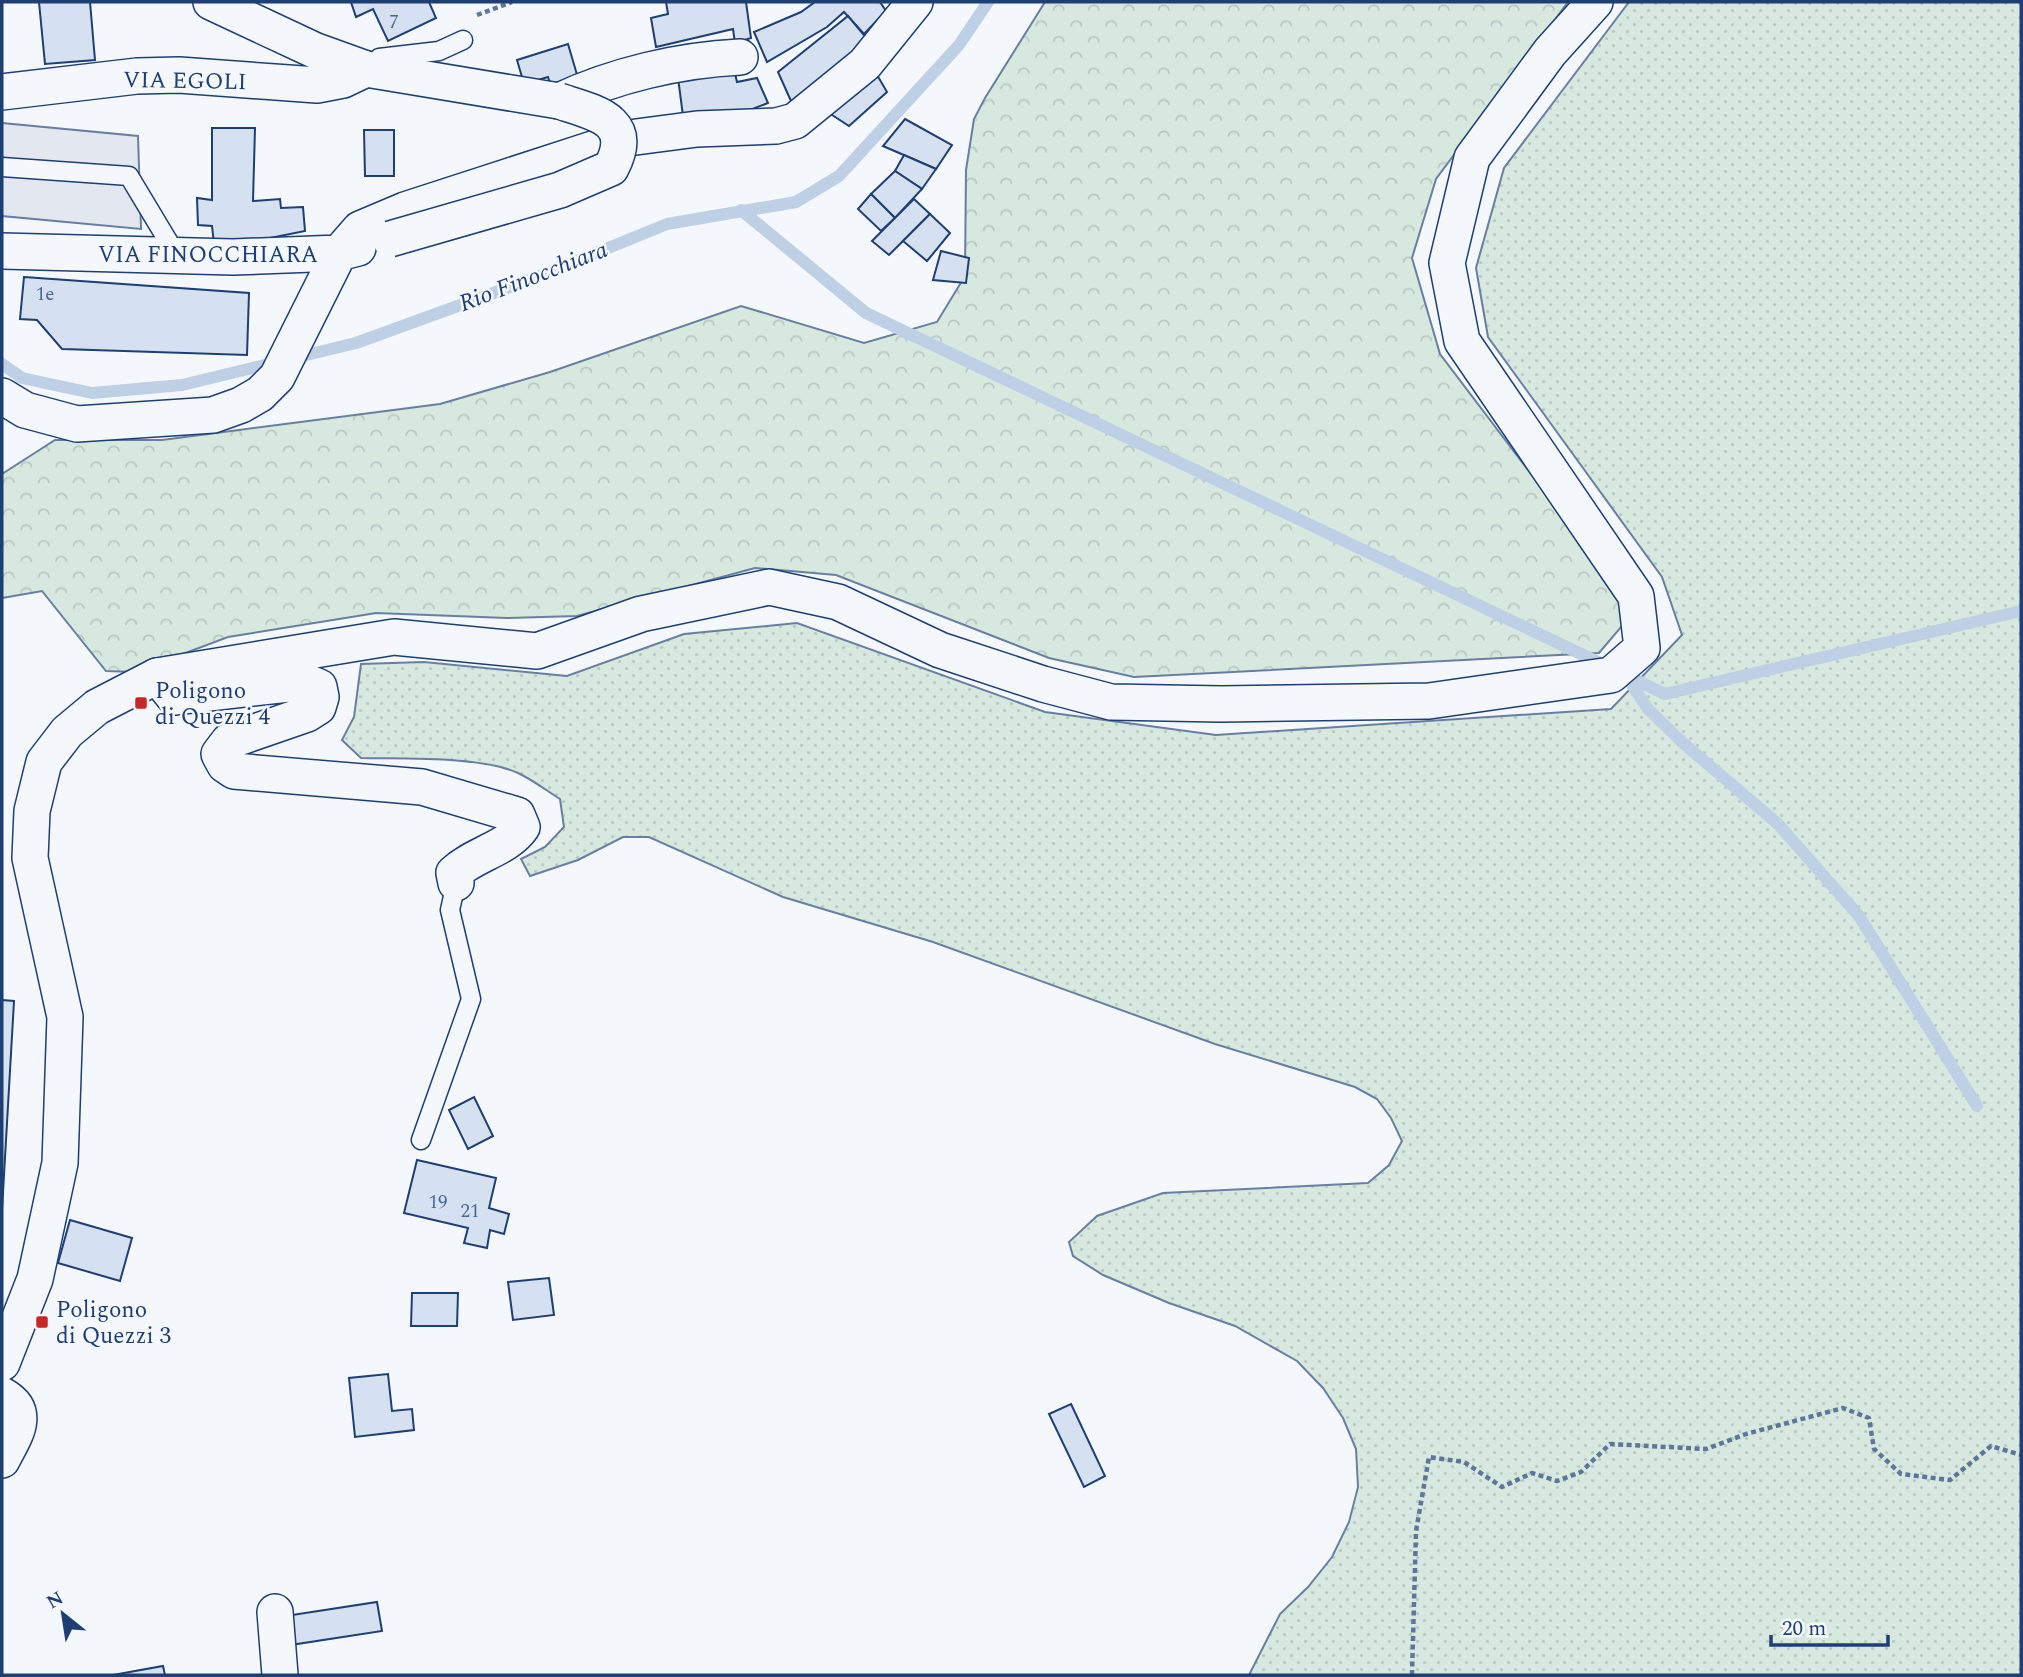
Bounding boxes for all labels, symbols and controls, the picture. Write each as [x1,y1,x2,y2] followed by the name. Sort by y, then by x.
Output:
[389,8,399,37] house number: 7
[123,63,247,100] street label: VIA EGOLI
[454,232,613,322] water label: Rio Finocchiara
[98,238,318,273] street label: VIA FINOCCHIARA
[36,280,54,309] house number: 1e
[155,674,271,735] place label: Poligono di Quezzi 4
[133,695,149,711] marker: Poligono di Quezzi 4
[428,1188,448,1217] house number: 19
[460,1197,480,1226] house number: 21
[56,1293,171,1354] place label: Poligono di Quezzi 3
[34,1314,50,1330] marker: Poligono di Quezzi 3
[28,1579,98,1649] north arrow
[41,1584,69,1617] text: N
[1771,1604,1888,1648] scale bar
[1782,1613,1826,1645] text: 20 m

